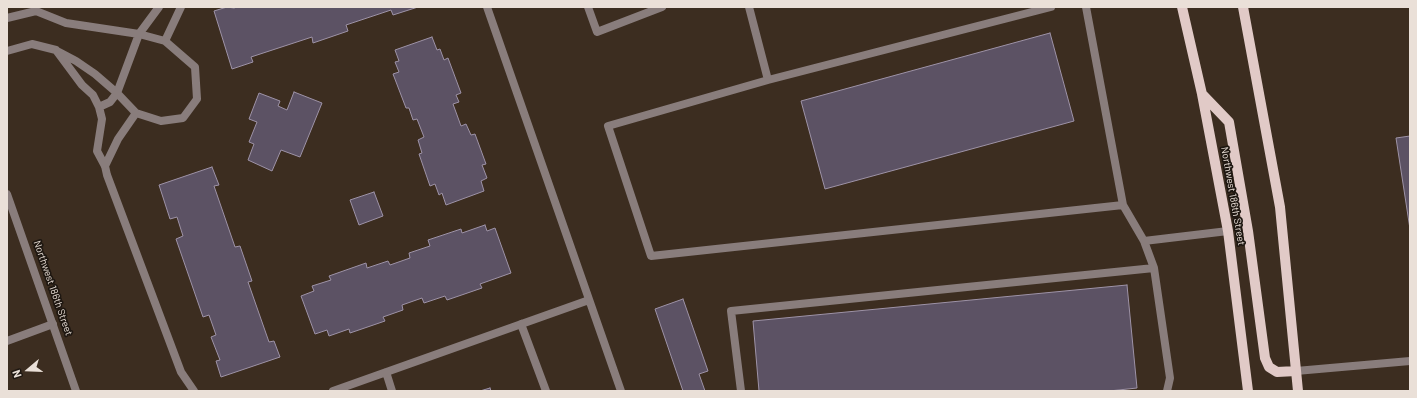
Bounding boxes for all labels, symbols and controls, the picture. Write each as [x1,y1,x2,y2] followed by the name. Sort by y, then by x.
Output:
[1218,146,1248,246] street label: Northwest 186th Street
[31,239,75,337] street label: Northwest 186th Street
[8,350,48,390] north arrow
[9,368,24,380] text: N

